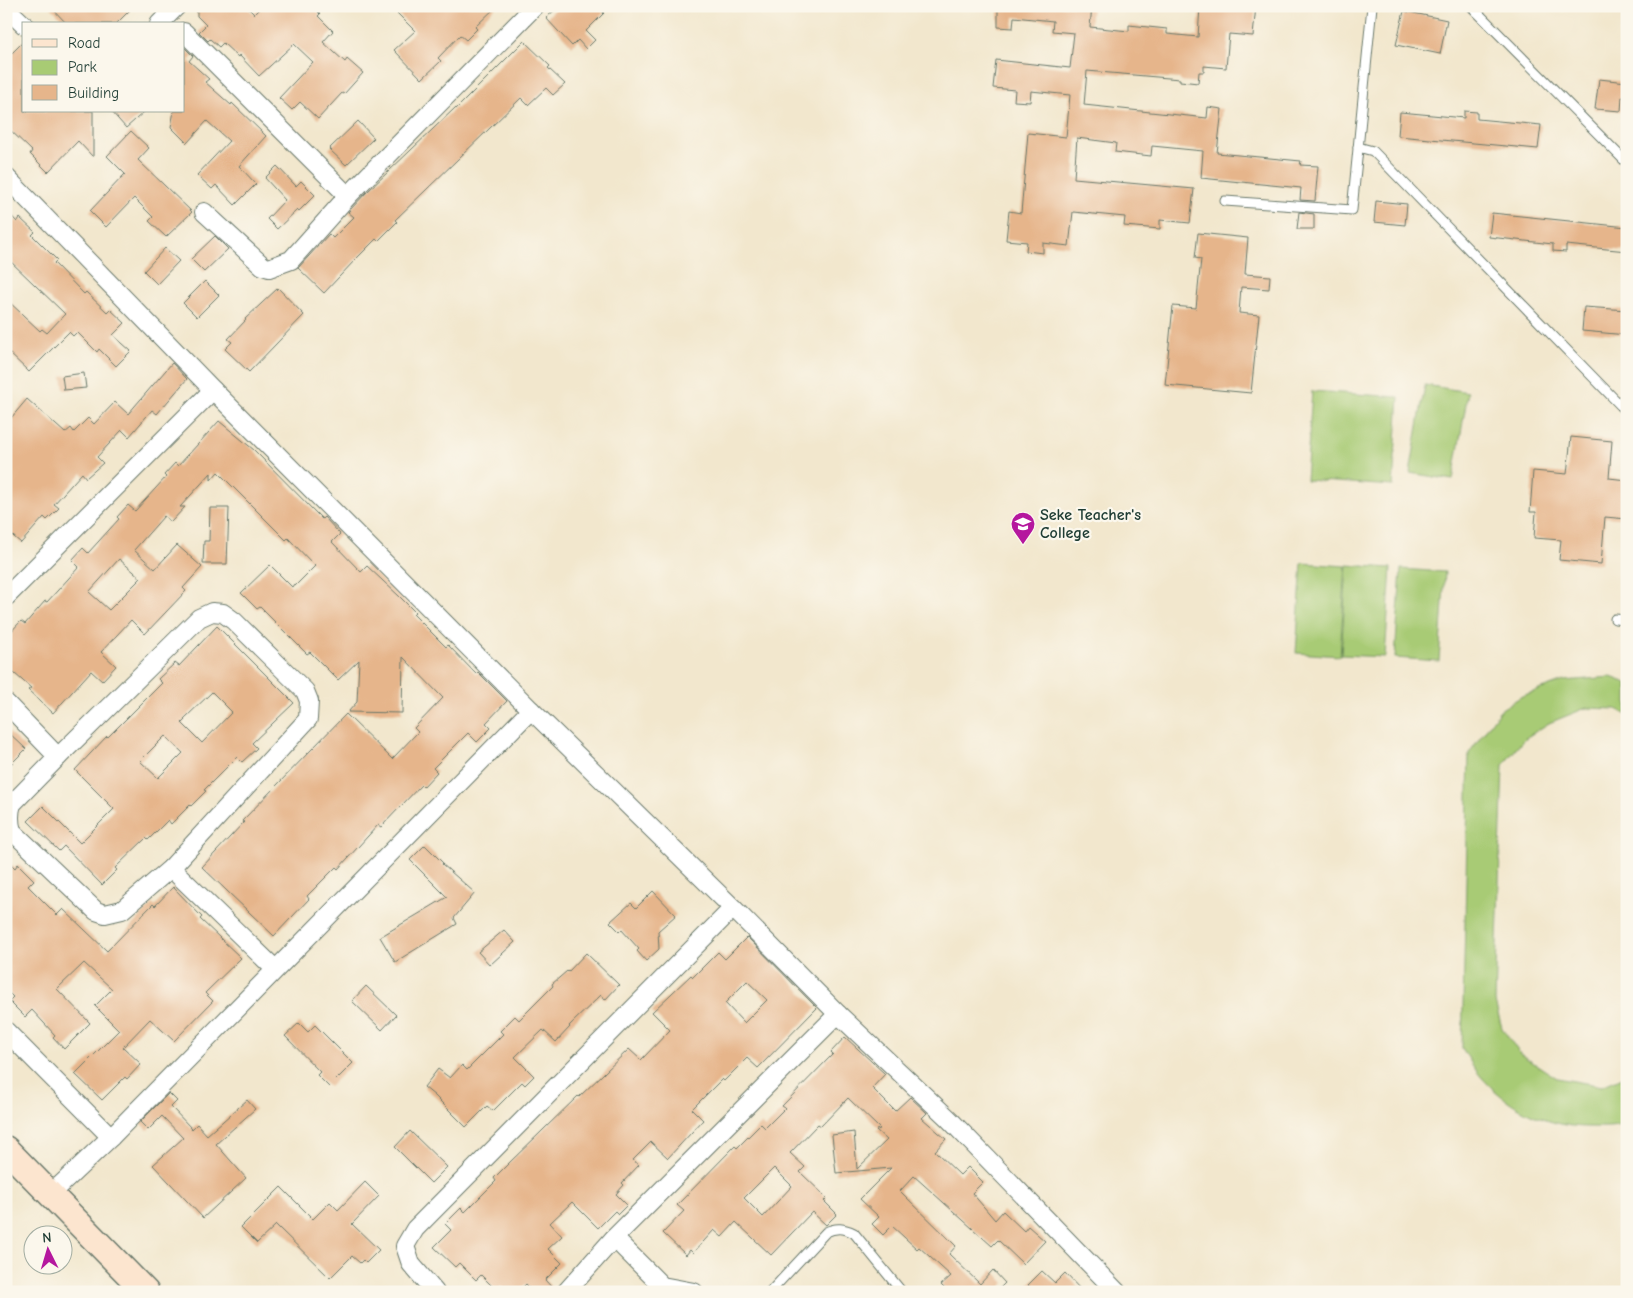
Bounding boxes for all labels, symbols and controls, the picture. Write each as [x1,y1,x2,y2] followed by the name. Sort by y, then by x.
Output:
[22,22,185,112] legend
[68,34,100,52] text: Road
[68,58,97,76] text: Park
[68,84,119,102] text: Building
[1040,506,1141,542] place label: Seke Teacher's College
[1010,511,1036,545] school or university icon: Seke Teacher's College
[22,1226,72,1276] north arrow
[42,1229,52,1246] text: N

